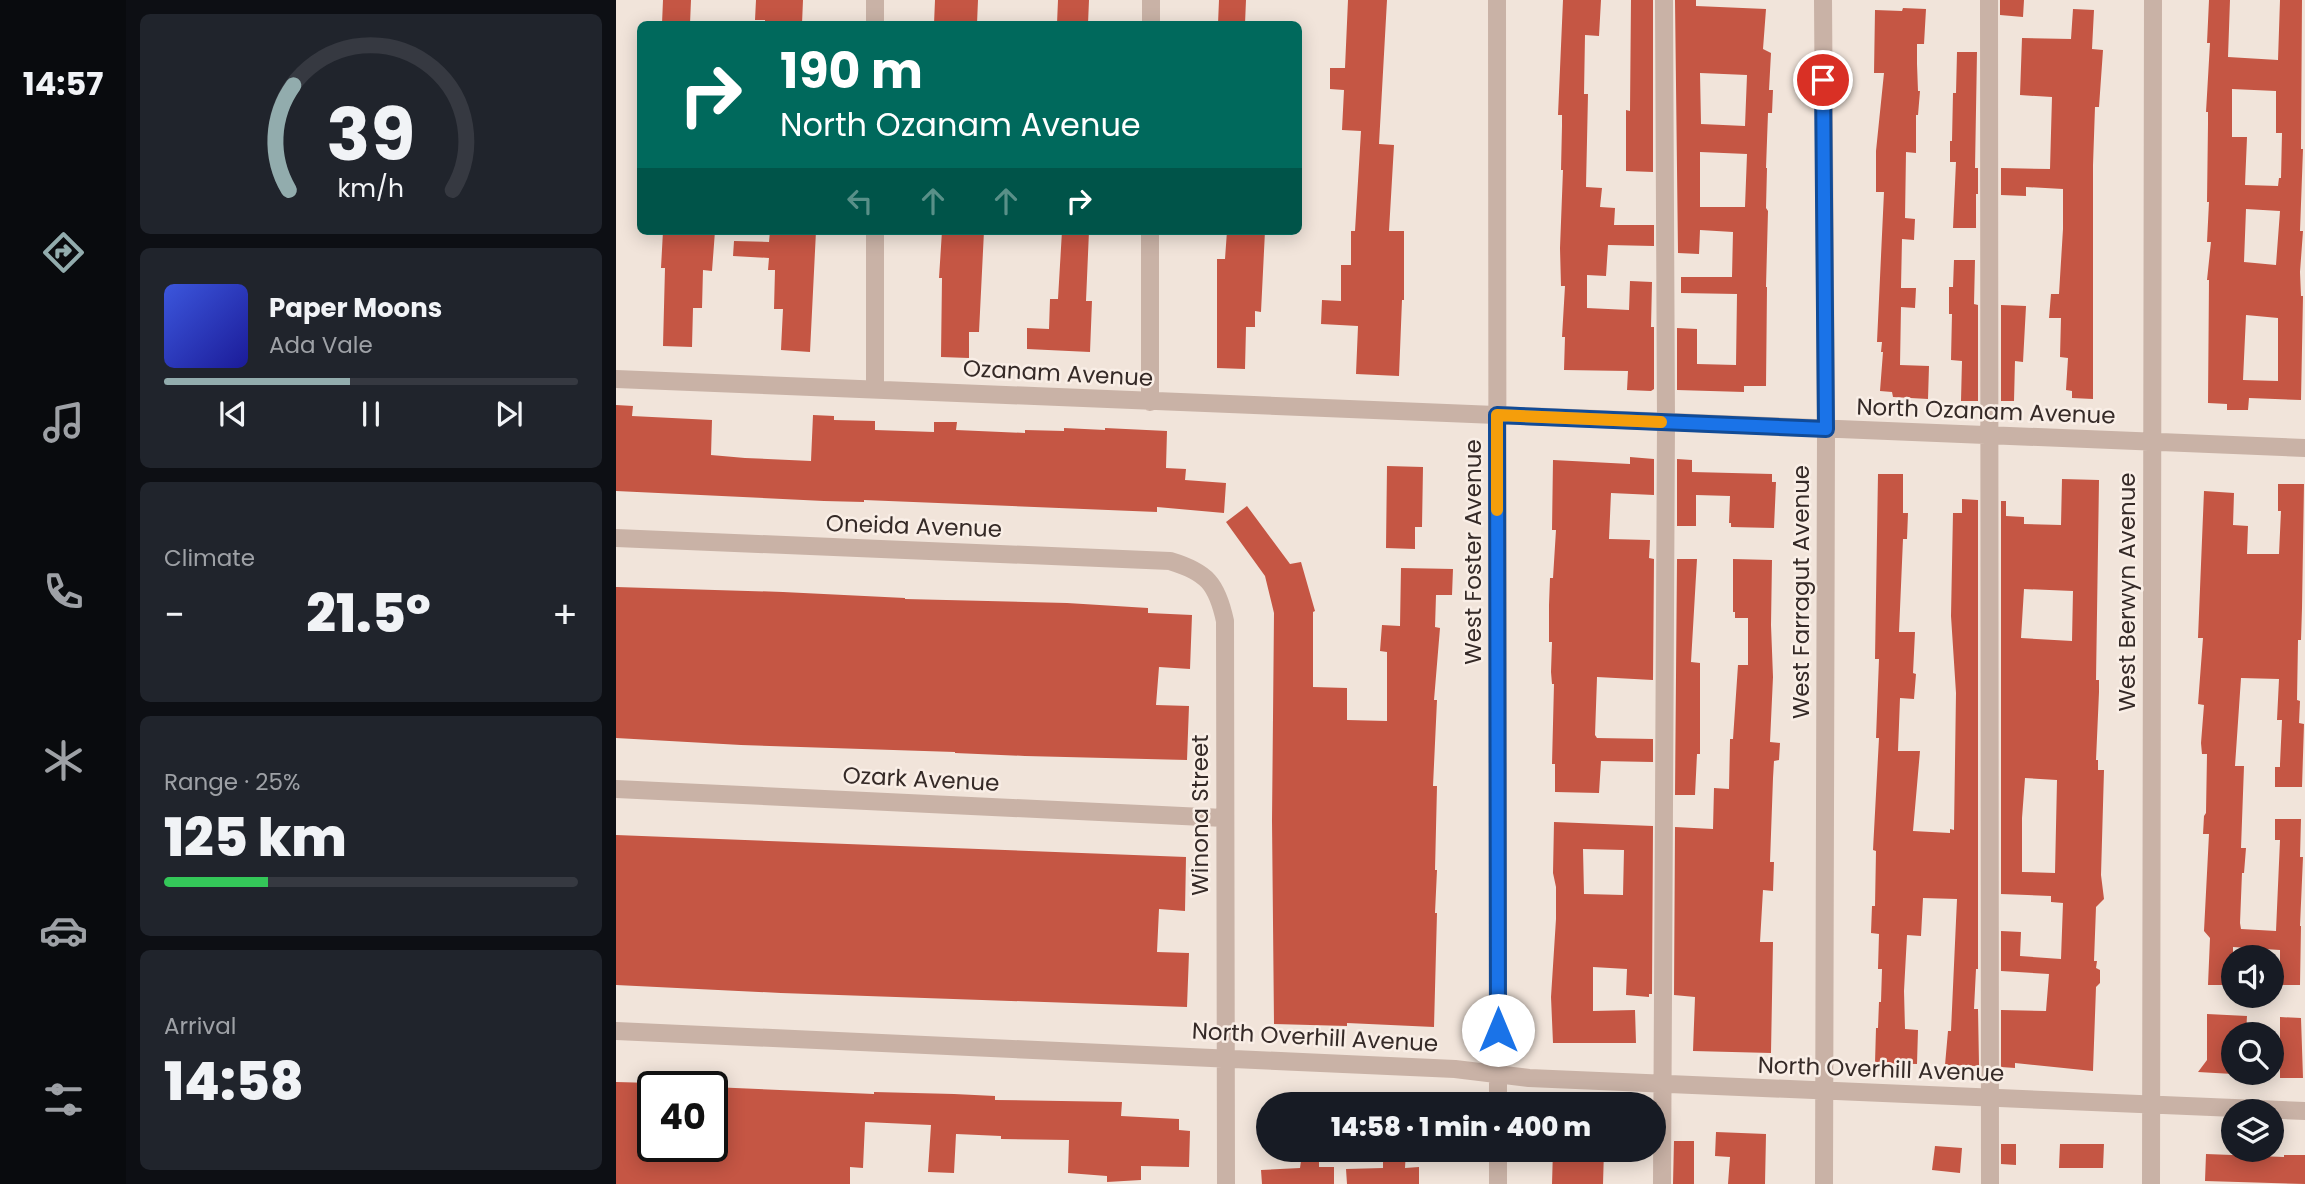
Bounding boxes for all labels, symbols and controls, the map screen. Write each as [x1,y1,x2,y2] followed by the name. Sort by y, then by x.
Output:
[780,37,923,105] text: 190 m
[665,49,756,140] icon: right
[1793,50,1853,110] pin
[23,61,103,106] text: 14:57
[1804,61,1842,99] icon: arrive
[327,84,415,185] text: 39
[780,102,1141,147] text: North Ozanam Avenue
[338,171,404,206] text: km/h
[841,182,879,220] icon: left
[914,182,952,220] icon: ahead
[987,182,1025,220] icon: ahead
[1060,182,1098,220] icon: right
[39,228,88,277] icon: directions
[269,290,442,326] text: Paper Moons
[269,329,373,361] text: Ada Vale
[962,352,1154,394] street label: Ozanam Avenue
[1856,390,2116,432] street label: North Ozanam Avenue
[214,395,252,433] icon: previous
[352,395,390,433] icon: pause
[490,395,528,433] icon: next
[39,398,88,447] icon: music
[1457,439,1489,665] street label: West Foster Avenue
[1785,465,1817,719] street label: West Farragut Avenue
[2111,472,2143,712] street label: West Berwyn Avenue
[825,507,1003,545] street label: Oneida Avenue
[164,542,255,574] text: Climate
[39,567,88,616] icon: phone
[306,577,431,650] text: 21.5°
[164,588,185,641] text: −
[552,588,578,641] text: +
[1184,734,1216,896] street label: Winona Street
[39,736,88,785] icon: climate
[842,759,1000,799] street label: Ozark Avenue
[164,766,300,798] text: Range · 25%
[164,801,347,874] text: 125 km
[39,906,88,955] icon: car
[2221,945,2284,1162] map controls
[2221,945,2284,1008] button: sound
[1461,993,1535,1067] position arrow
[164,1010,236,1042] text: Arrival
[1191,1015,1439,1059] street label: North Overhill Avenue
[2221,1022,2284,1085] button: search
[164,1045,304,1118] text: 14:58
[1757,1049,2005,1089] street label: North Overhill Avenue
[637,1071,728,1162] speed limit sign: 40
[39,1075,88,1124] icon: filters
[2221,1099,2284,1162] button: layers
[1331,1109,1591,1145] text: 14:58 · 1 min · 400 m

